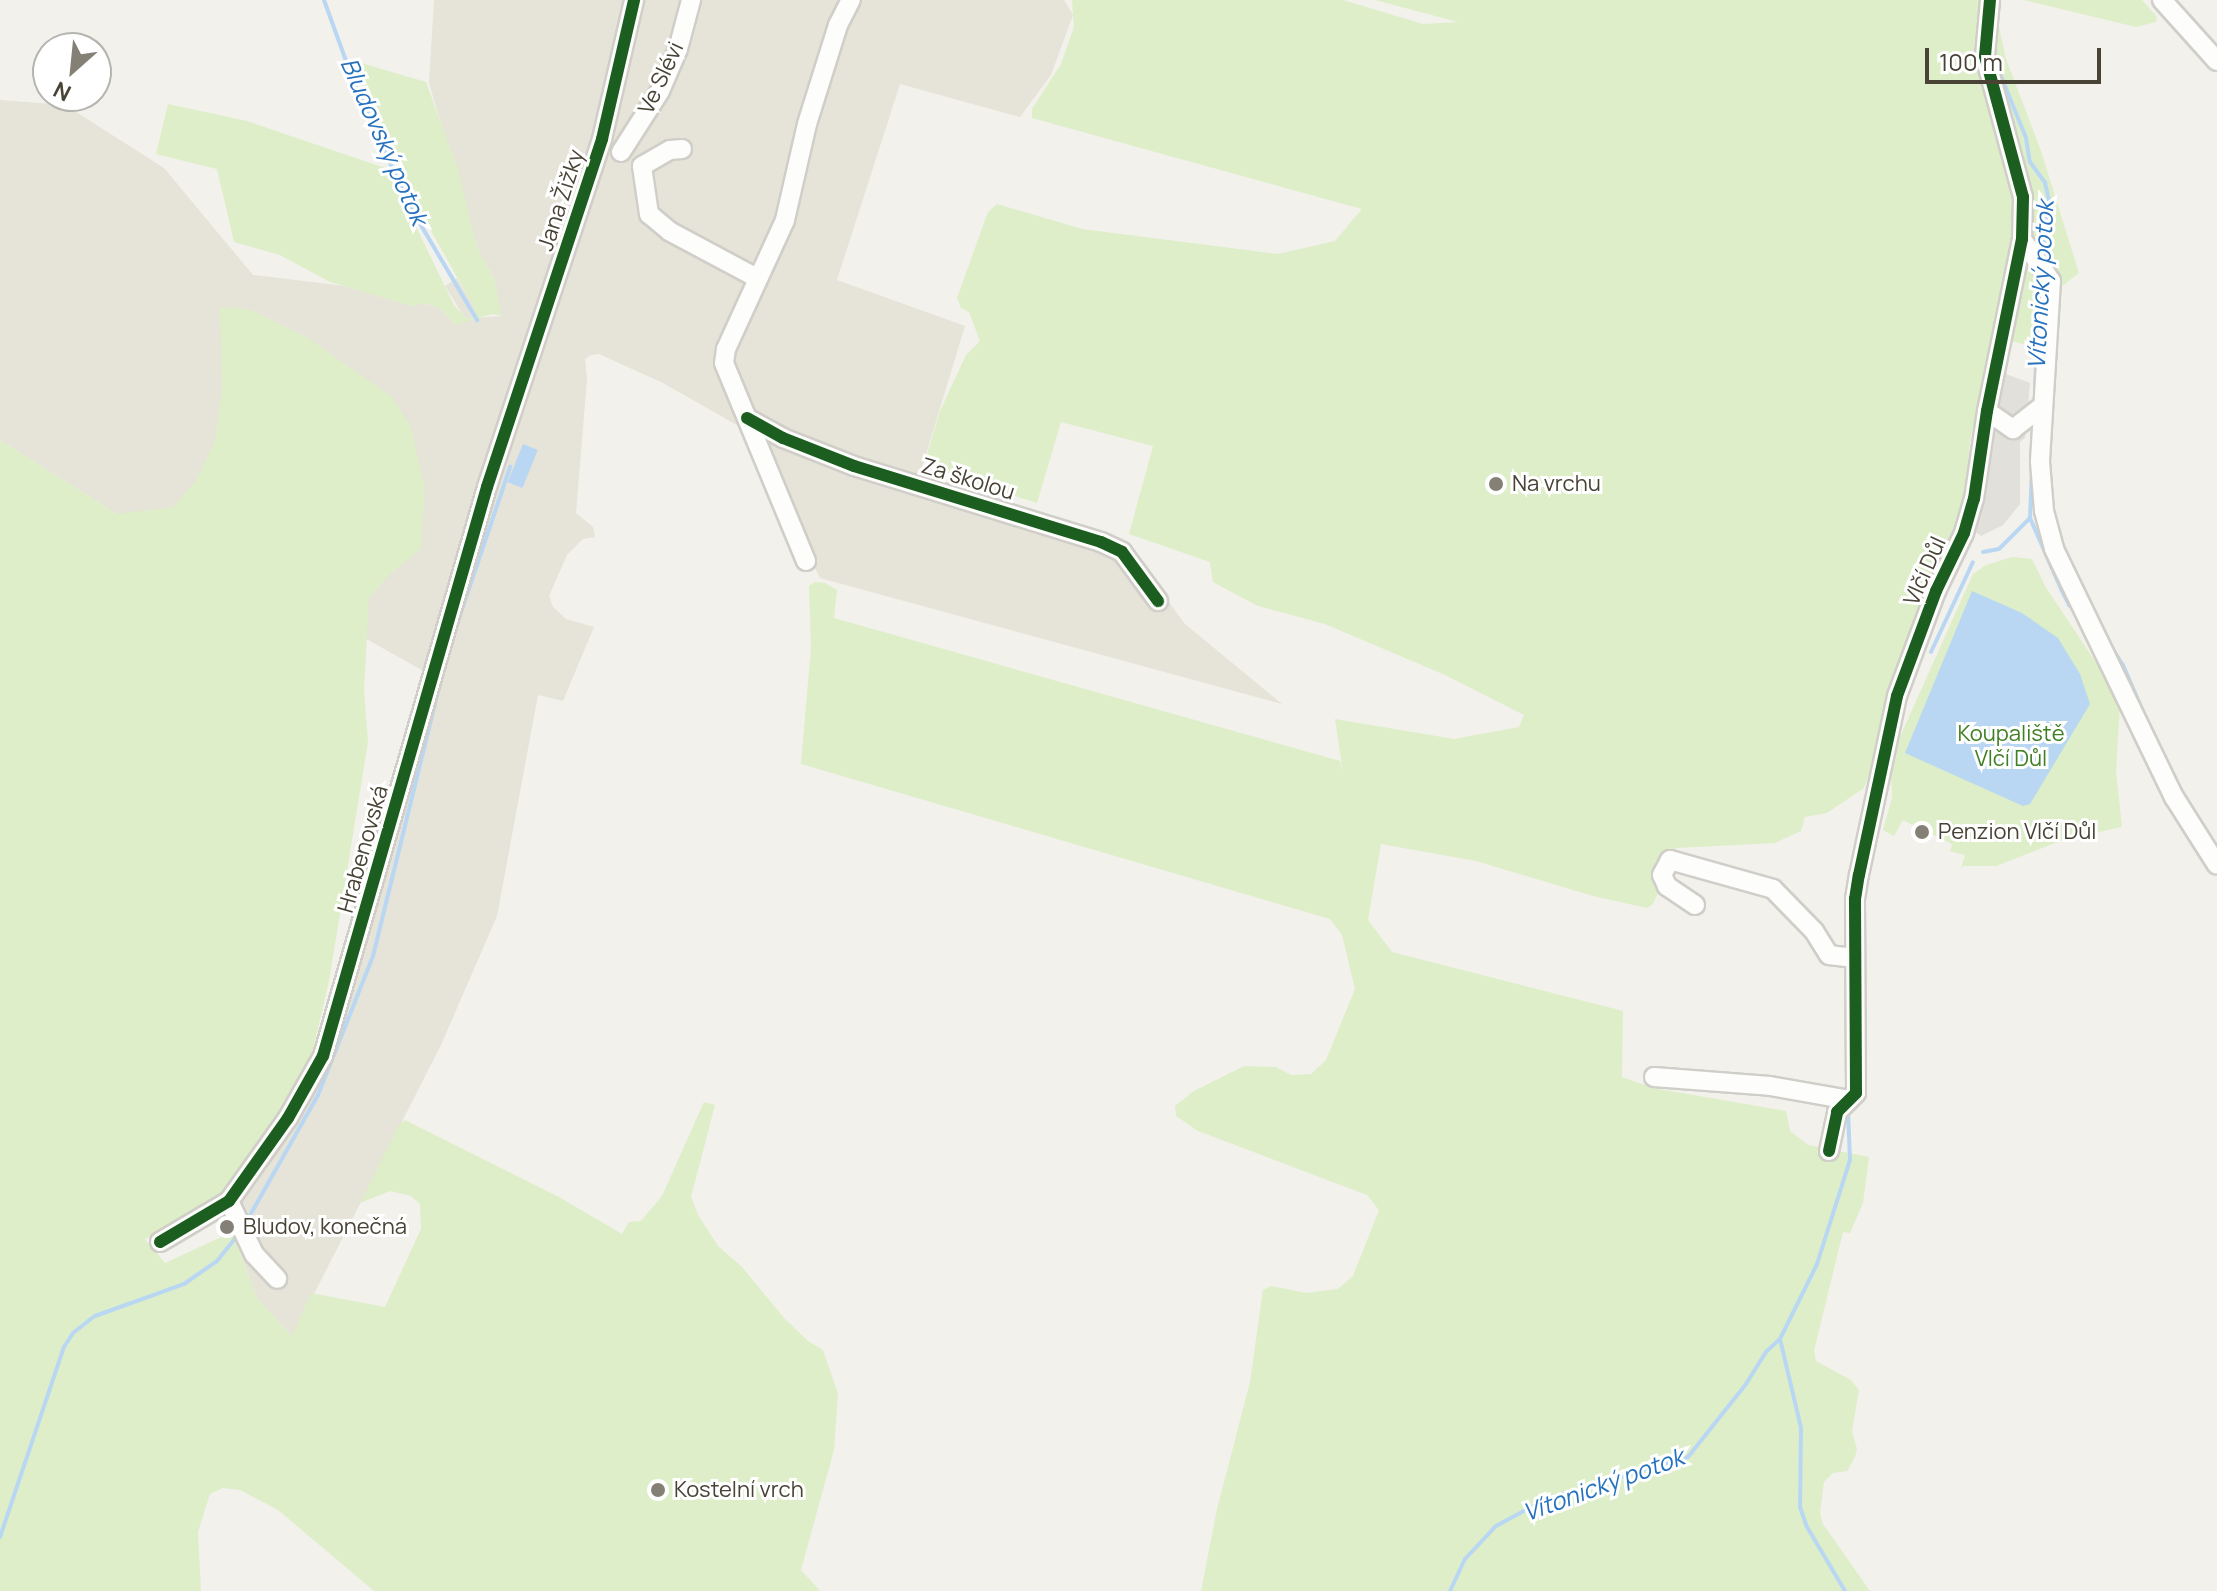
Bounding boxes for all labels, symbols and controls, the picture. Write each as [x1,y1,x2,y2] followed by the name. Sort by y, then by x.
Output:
[32,32,112,112] north arrow
[1929,32,2105,82] scale bar
[633,38,689,118] street label: Ve Slévi
[1939,45,2003,78] text: 100 m
[335,53,435,229] water label: Bludovský potok
[48,75,76,109] text: N
[532,146,590,254] street label: Jana Žižky
[2021,200,2059,370] water label: Vítonický potok
[918,452,1018,506] street label: Za školou
[1512,471,1601,497] place label: Na vrchu
[1487,475,1505,493] marker: Na vrchu
[1898,533,1952,609] street label: Vlčí Důl
[1958,720,2064,772] park label: Koupaliště Vlčí Důl
[332,782,394,916] street label: Hrabenovská
[1938,819,2096,845] place label: Penzion Vlčí Důl
[1913,823,1931,841] marker: Penzion Vlčí Důl
[243,1214,407,1240] place label: Bludov, konečná
[218,1218,236,1236] marker: Bludov, konečná
[1519,1442,1687,1526] water label: Vítonický potok
[674,1477,804,1503] place label: Kostelní vrch
[649,1481,667,1499] marker: Kostelní vrch

